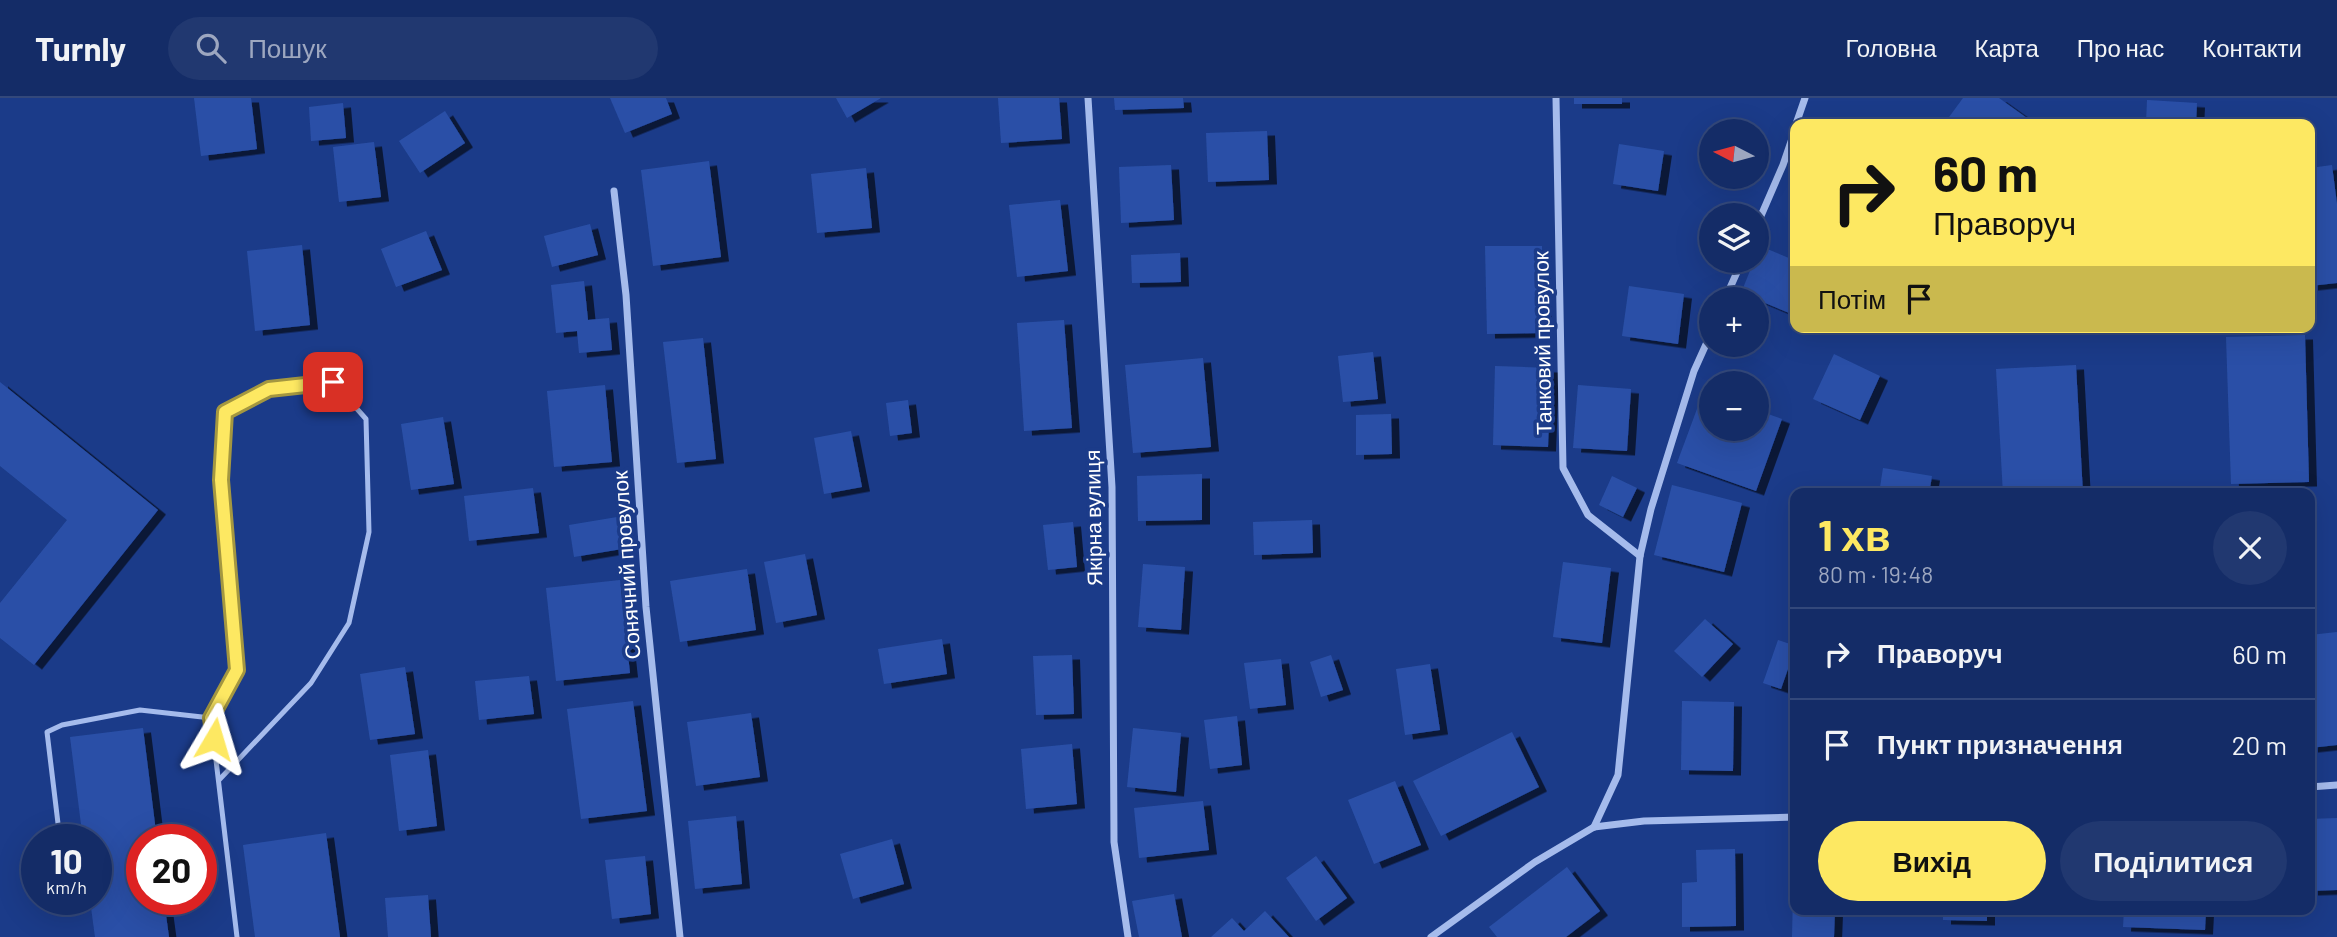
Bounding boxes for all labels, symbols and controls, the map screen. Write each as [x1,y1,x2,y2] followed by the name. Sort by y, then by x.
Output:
[168,17,658,80] search box
[35,28,126,68] text: Turnly
[192,29,230,67] icon: search
[248,32,327,63] text: Пошук
[1845,33,1937,62] text: Головна
[1975,33,2039,62] text: Карта
[2077,33,2164,62] text: Про нас
[2202,33,2302,62] text: Контакти
[1699,119,1769,189] north arrow
[1699,119,1769,441] map controls
[1933,143,2038,202] text: 60 m
[1818,147,1909,238] icon: right
[1699,203,1769,273] button: layers
[1933,203,2076,241] text: Праворуч
[1527,250,1556,435] street label: Танковий провулок
[1900,280,1938,318] icon: arrive
[1818,283,1886,314] text: Потім
[1699,287,1769,357] button: +
[303,352,363,412] pin
[314,363,352,401] icon: arrive
[1699,371,1769,441] button: −
[1079,450,1106,586] street label: Якірна вулиця
[606,469,645,660] street label: Сонячний провулок
[1818,509,1890,559] text: 1 хв
[2213,511,2287,585] button: close
[1818,560,1933,588] text: 80 m · 19:48
[1818,635,1856,673] icon: right
[1877,637,2003,668] text: Праворуч
[2232,638,2287,669] text: 60 m
[177,702,251,776] position arrow
[1818,726,1856,764] icon: arrive
[1877,728,2123,759] text: Пункт призначення
[2232,729,2287,760] text: 20 m
[1818,821,2046,901] button: Вихід
[2060,821,2287,901] button: Поділитися
[126,824,217,915] speed limit sign: 20
[50,839,83,881] text: 10
[46,876,87,898] text: km/h

